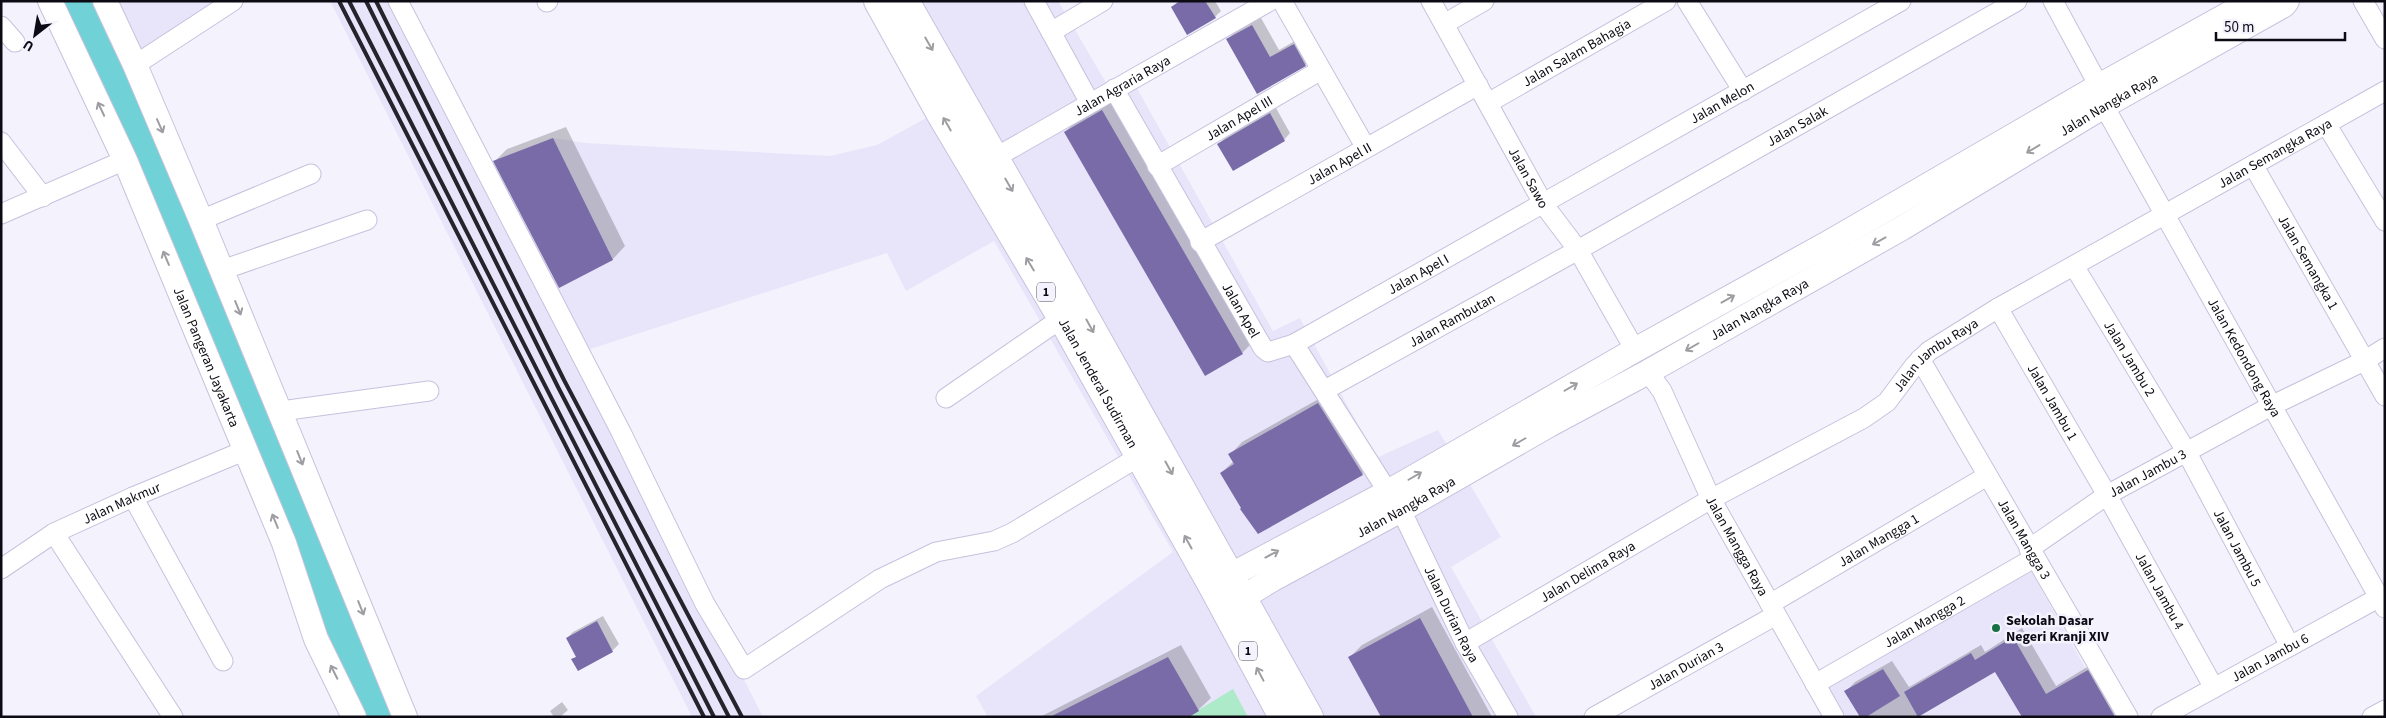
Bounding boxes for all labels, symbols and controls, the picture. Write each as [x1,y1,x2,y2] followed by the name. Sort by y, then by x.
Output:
[10,10,60,60] north arrow
[2216,10,2345,42] scale bar
[1519,14,1635,92] street label: Jalan Salam Bahagia
[2224,17,2254,38] text: 50 m
[20,34,38,56] text: U
[924,36,934,50] one-way arrow
[1071,51,1174,121] street label: Jalan Agraria Raya
[2056,69,2162,142] street label: Jalan Nangka Raya
[1687,77,1758,129] street label: Jalan Melon
[1202,91,1277,146] street label: Jalan Apel III
[1763,101,1832,152] street label: Jalan Salak
[96,102,106,117] one-way arrow
[2215,114,2336,194] street label: Jalan Semangka Raya
[942,117,952,132] one-way arrow
[155,118,165,133] one-way arrow
[1304,138,1376,190] street label: Jalan Apel II
[1503,144,1553,212] street label: Jalan Sawo
[2027,144,2041,154] one-way arrow
[1004,177,1014,192] one-way arrow
[2273,212,2343,314] street label: Jalan Semangka 1
[1872,236,1886,246] one-way arrow
[1384,249,1453,300] street label: Jalan Apel I
[160,251,170,266] one-way arrow
[1024,258,1034,272] one-way arrow
[1707,274,1813,346] street label: Jalan Nangka Raya
[1216,279,1264,342] street label: Jalan Apel
[1037,282,1055,302] road number: 1
[168,284,244,430] street label: Jalan Pangeran Jayakarta
[1405,289,1499,353] street label: Jalan Rambutan
[1721,293,1735,303] one-way arrow
[2202,294,2285,421] street label: Jalan Kedondong Raya
[234,300,243,315] one-way arrow
[1889,314,1982,396] street label: Jalan Jambu Raya
[1053,315,1142,452] street label: Jalan Jenderal Sudirman
[2098,317,2160,401] street label: Jalan Jambu 2
[1086,318,1095,333] one-way arrow
[1684,342,1699,352] one-way arrow
[2022,361,2082,445] street label: Jalan Jambu 1
[1564,381,1578,391] one-way arrow
[1511,437,1526,447] one-way arrow
[2106,445,2190,503] street label: Jalan Jambu 3
[296,450,305,465] one-way arrow
[1164,460,1174,475] one-way arrow
[1408,471,1422,481] one-way arrow
[1353,472,1459,543] street label: Jalan Nangka Raya
[80,478,164,530] street label: Jalan Makmur
[1700,493,1773,600] street label: Jalan Mangga Raya
[1992,495,2055,584] street label: Jalan Mangga 3
[2208,506,2266,591] street label: Jalan Jambu 5
[1835,509,1923,572] street label: Jalan Mangga 1
[270,514,279,529] one-way arrow
[1183,536,1193,550] one-way arrow
[1537,536,1639,608] street label: Jalan Delima Raya
[1265,549,1280,559] one-way arrow
[2130,549,2189,634] street label: Jalan Jambu 4
[1419,563,1483,667] street label: Jalan Durian Raya
[1880,591,1969,653] street label: Jalan Mangga 2
[357,600,366,615] one-way arrow
[2006,611,2109,647] place label: Sekolah Dasar Negeri Kranji XIV
[1990,622,2002,634] marker: Sekolah Dasar Negeri Kranji XIV
[2228,629,2313,688] street label: Jalan Jambu 6
[1645,637,1728,696] street label: Jalan Durian 3
[1239,641,1257,660] road number: 1
[329,665,339,680] one-way arrow
[1255,667,1264,682] one-way arrow

